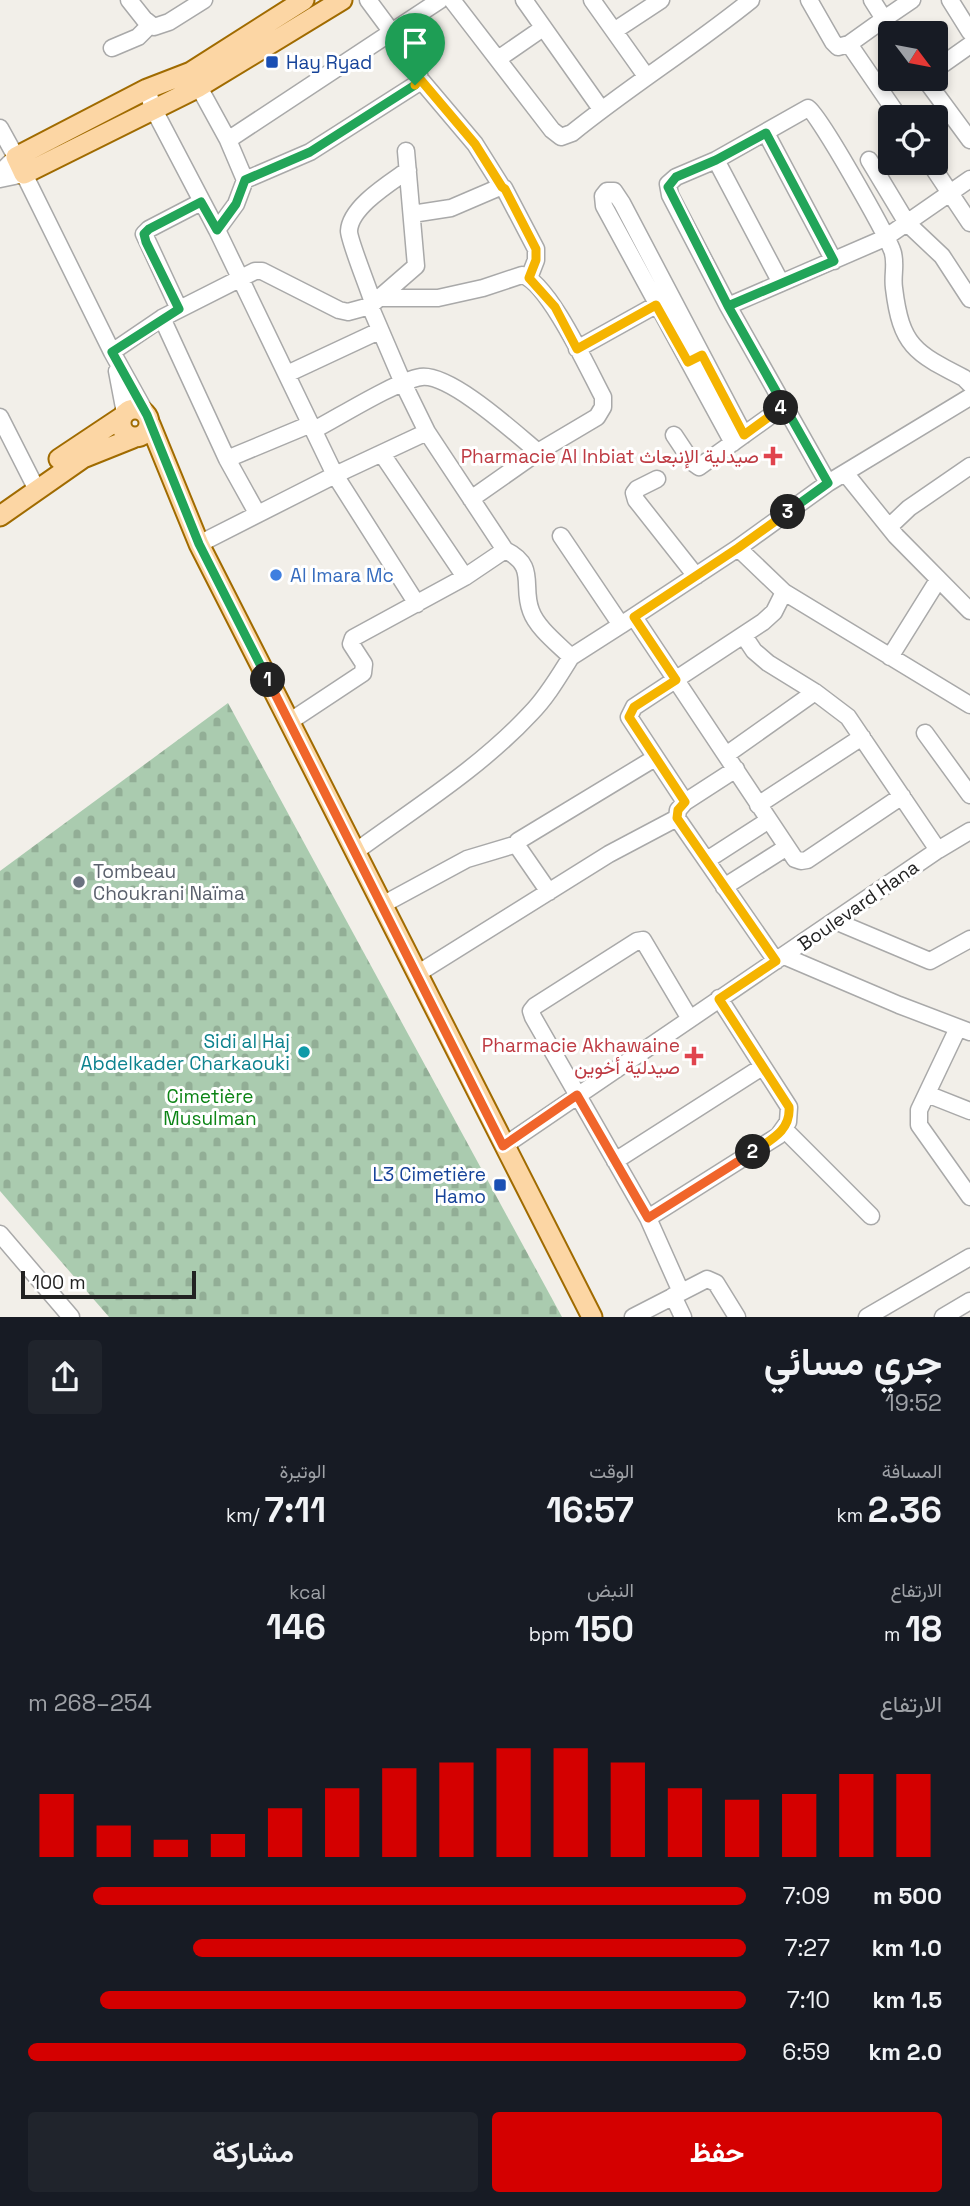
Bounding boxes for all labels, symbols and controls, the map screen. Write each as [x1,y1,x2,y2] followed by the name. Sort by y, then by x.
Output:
[385,13,445,85] pin
[878,21,948,91] north arrow
[878,21,948,175] map controls
[396,24,434,62] icon: arrive
[286,50,372,75] place label: Hay Ryad
[264,54,280,70] marker: Hay Ryad
[878,105,948,175] button: locate
[764,390,798,426] pin: 4
[774,395,787,420] text: 4
[461,444,759,469] place label: Pharmacie Al Inbiat صيدلية الإنبعاث
[765,448,781,464] marker: Pharmacie Al Inbiat صيدلية الإنبعاث
[770,494,806,530] pin: 3
[782,499,793,524] text: 3
[290,563,394,588] place label: Al Imara Mc
[268,567,284,583] marker: Al Imara Mc
[250,662,286,698] pin: 1
[263,667,272,692] text: 1
[793,854,924,956] street label: Boulevard Hana
[93,859,245,906] place label: Tombeau Choukrani Naïma
[71,874,87,890] marker: Tombeau Choukrani Naïma
[81,1029,290,1076] place label: Sidi al Haj Abdelkader Charkaouki
[482,1033,680,1080] place label: Pharmacie Akhawaine صيدلية أخوين
[296,1044,312,1060] marker: Sidi al Haj Abdelkader Charkaouki
[686,1048,702,1064] marker: Pharmacie Akhawaine صيدلية أخوين
[163,1084,257,1131] park label: Cimetière Musulman
[736,1134,770,1170] pin: 2
[747,1139,758,1164] text: 2
[372,1162,486,1209] place label: L3 Cimetière Hamo
[492,1177,508,1193] marker: L3 Cimetière Hamo
[21,1268,196,1300] scale bar
[32,1270,86,1295] text: 100 m
[764,1338,942,1386] text: جري مسائي
[28,1340,102,1414] button: share
[885,1388,942,1418] text: 19:52
[280,1459,326,1484] text: الوتيرة
[589,1459,634,1484] text: الوقت
[882,1459,942,1484] text: المسافة
[265,1488,326,1532] text: 7:11
[546,1488,634,1532] text: 16:57
[868,1488,942,1532] text: 2.36
[226,1503,265,1528] text: /km
[836,1503,868,1528] text: km
[587,1578,634,1603] text: النبض
[890,1578,942,1603] text: الارتفاع
[289,1580,326,1605] text: kcal
[266,1605,326,1649] text: 146
[574,1607,634,1651] text: 150
[905,1607,942,1651] text: 18
[529,1622,574,1647] text: bpm
[884,1622,905,1647] text: m
[28,1688,152,1718] text: 254–268 m
[880,1689,942,1719] text: الارتفاع
[782,1881,830,1911] text: 7:09
[873,1881,942,1911] text: 500 m
[785,1933,830,1963] text: 7:27
[872,1933,942,1963] text: 1.0 km
[787,1985,830,2015] text: 7:10
[872,1985,942,2015] text: 1.5 km
[782,2037,830,2067] text: 6:59
[868,2037,942,2067] text: 2.0 km
[28,2112,478,2192] button: مشاركة
[492,2112,942,2192] button: حفظ

